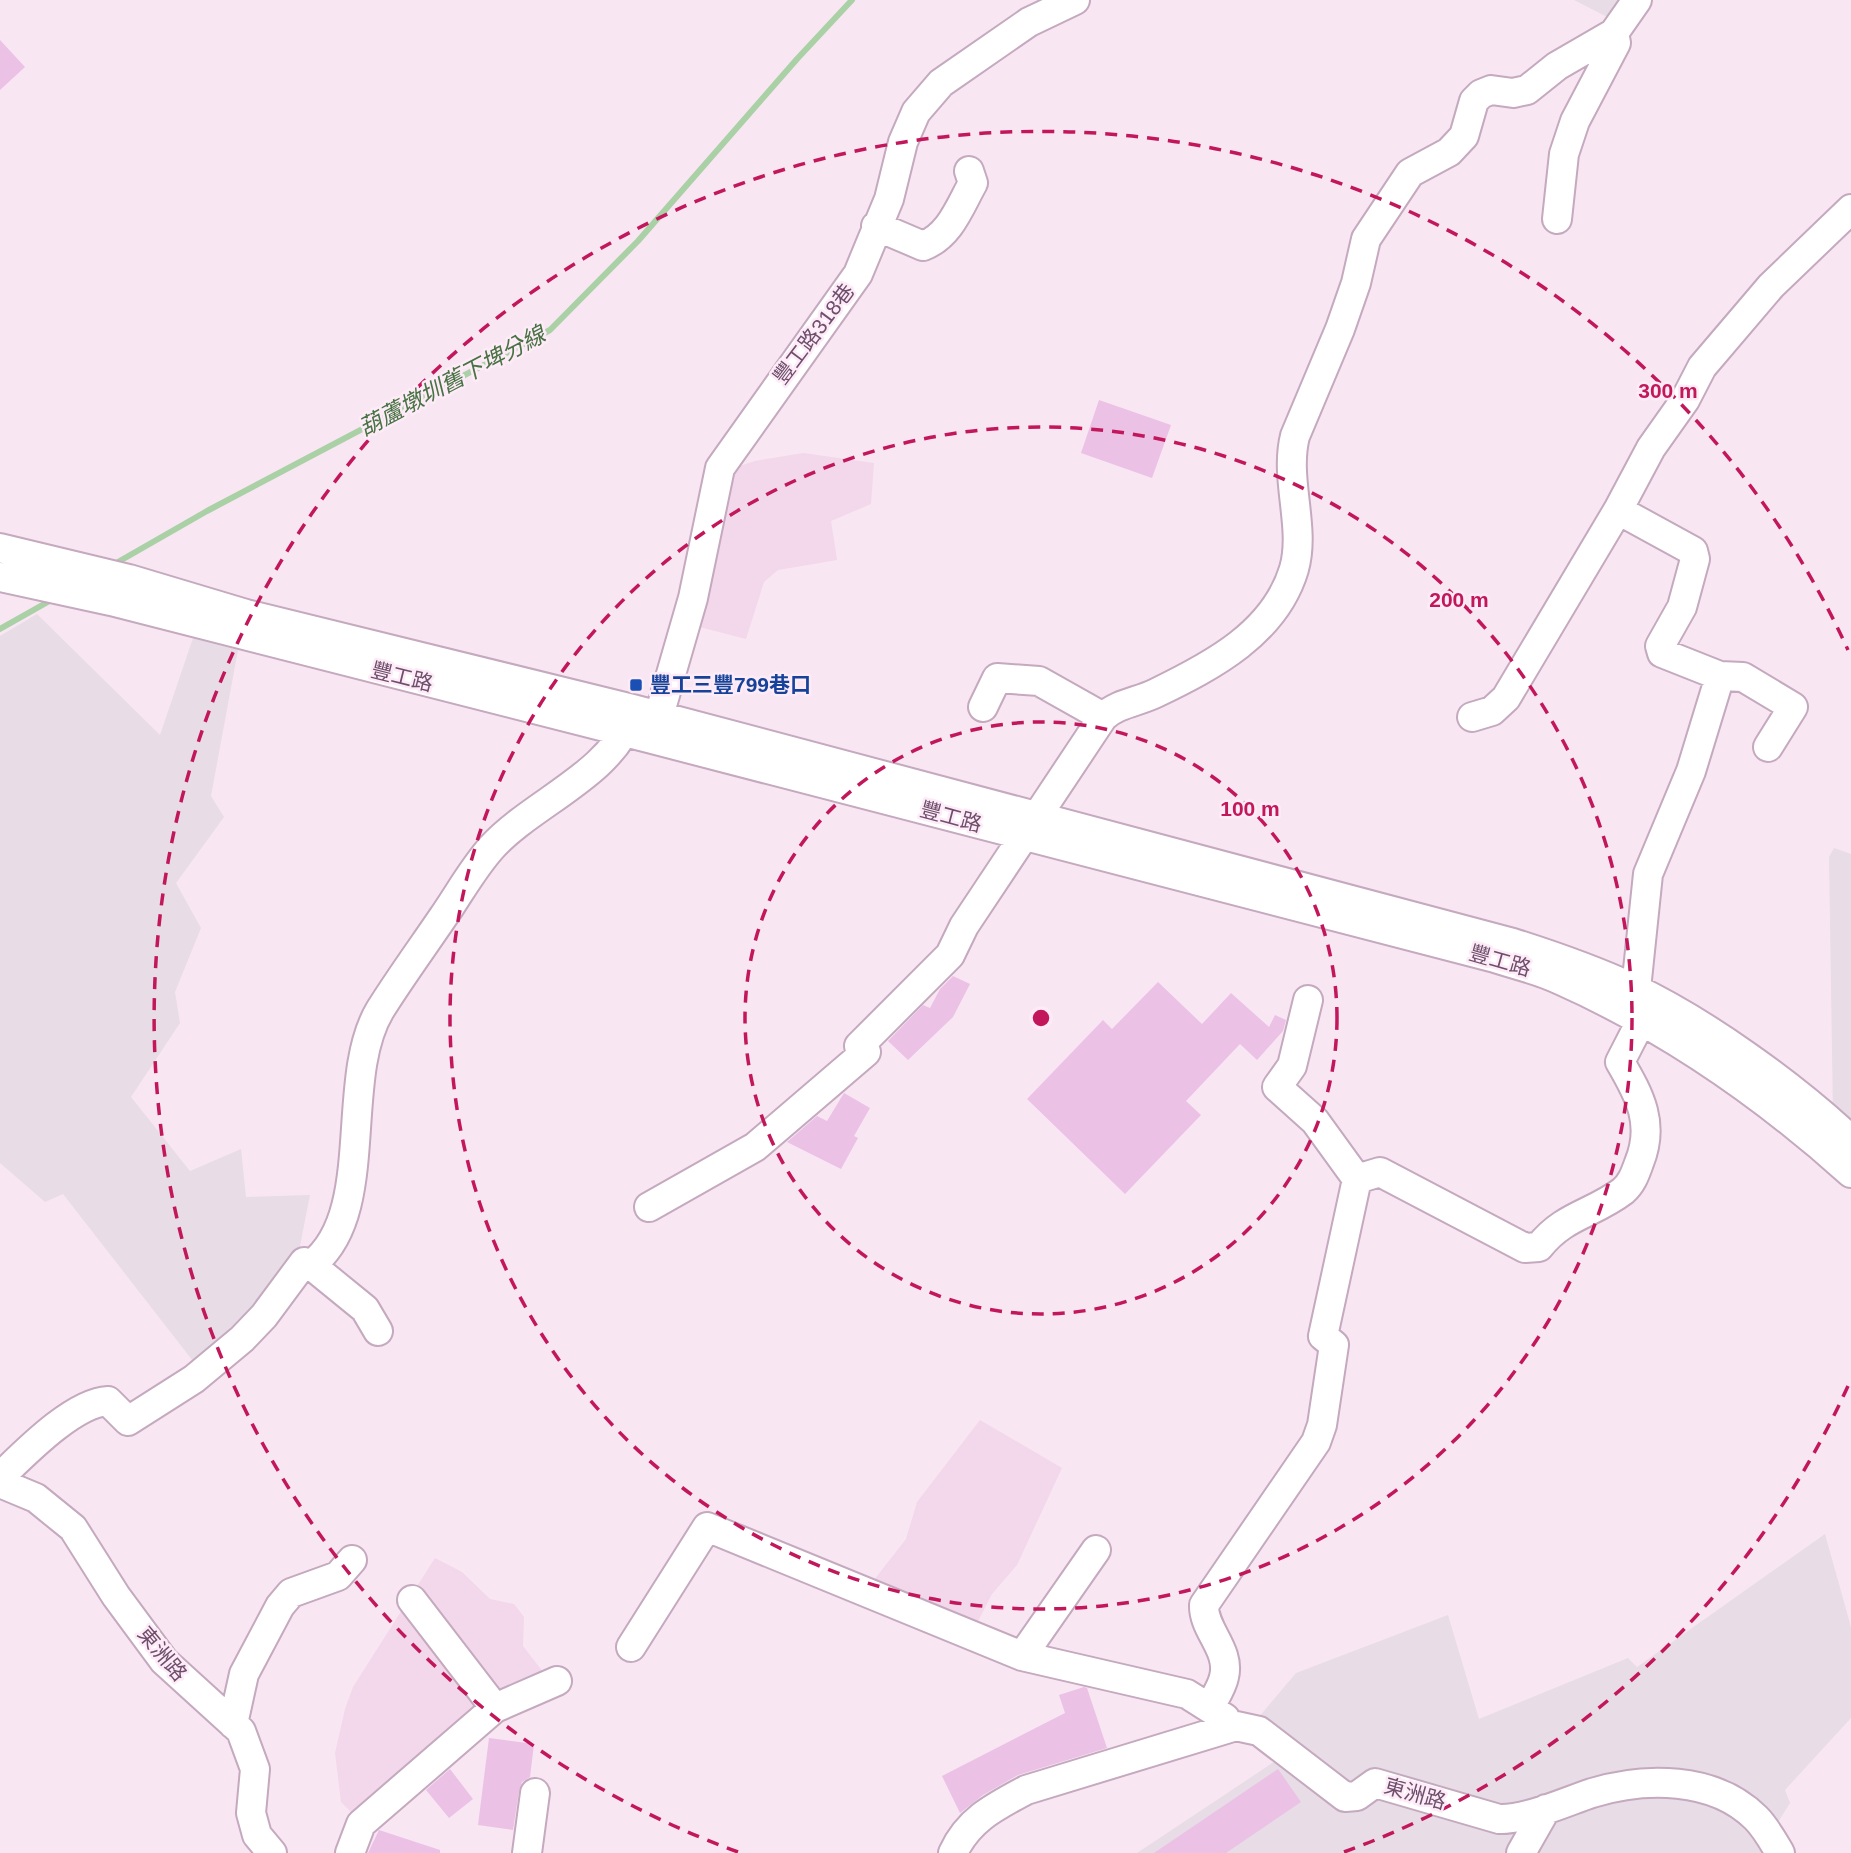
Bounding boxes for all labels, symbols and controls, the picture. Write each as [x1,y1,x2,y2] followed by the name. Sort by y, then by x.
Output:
[769,279,859,388] street label: 豐工路318巷
[355,320,552,441] water label: 葫蘆墩圳舊下埤分線
[1638,379,1698,402] text: 300 m
[1429,588,1489,611] text: 200 m
[369,658,435,695] street label: 豐工路
[650,673,811,696] place label: 豐工三豐799巷口
[628,677,644,693] marker: 豐工三豐799巷口
[918,797,985,836] street label: 豐工路
[1220,797,1280,820] text: 100 m
[1467,941,1534,980] street label: 豐工路
[1029,1006,1053,1030] centre of rings
[133,1622,191,1685] street label: 東洲路
[1382,1774,1449,1813] street label: 東洲路

